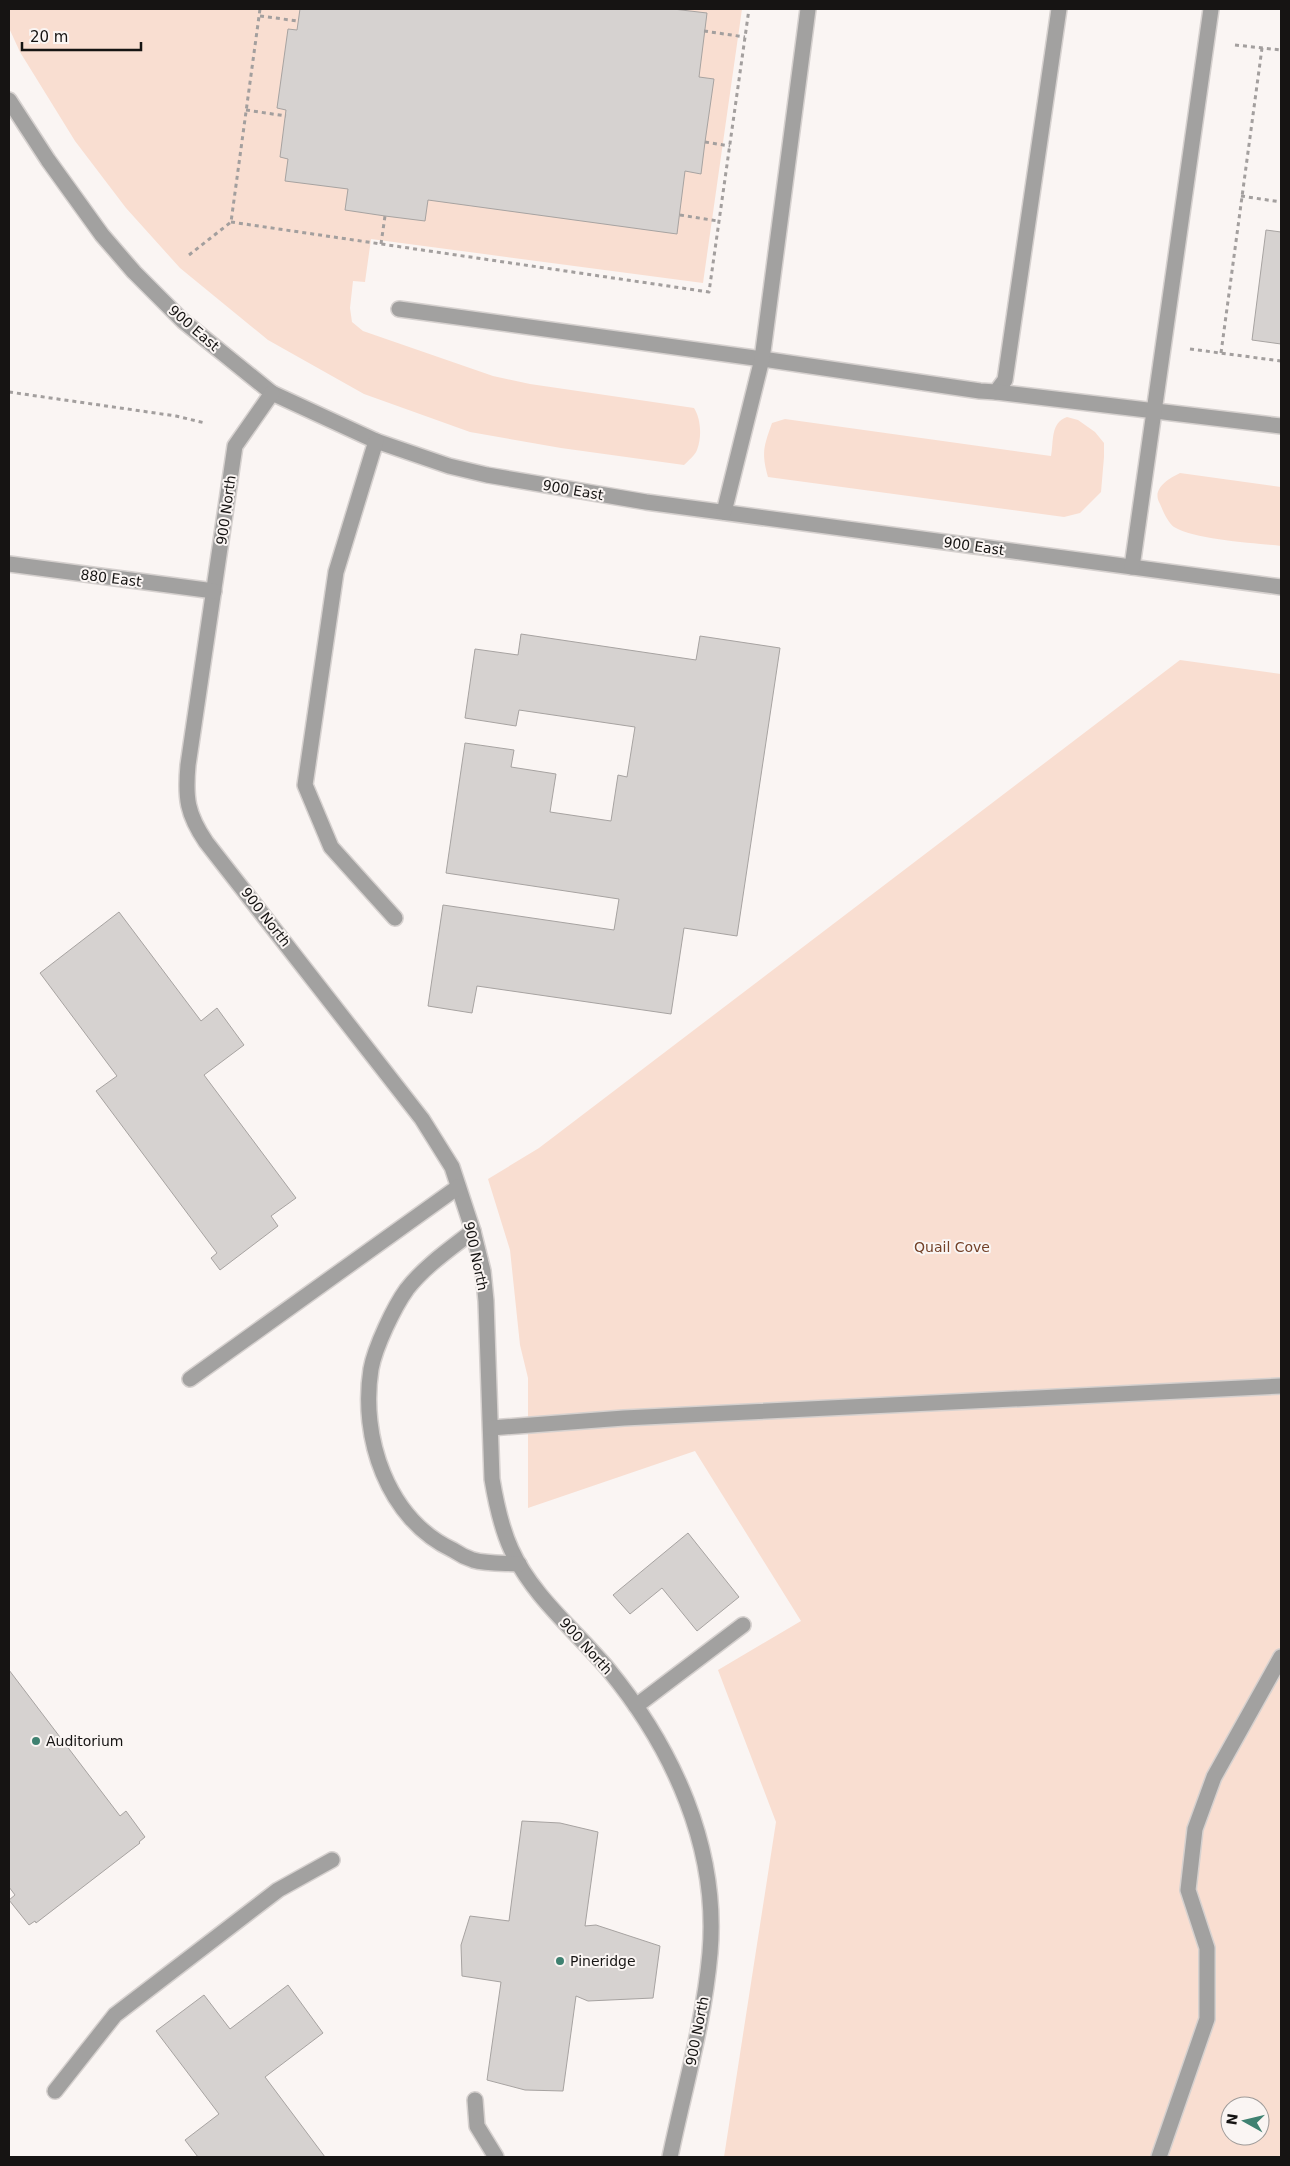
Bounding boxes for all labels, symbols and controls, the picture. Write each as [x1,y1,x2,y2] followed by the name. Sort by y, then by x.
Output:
[22,20,141,52] scale bar
[30,28,68,46] text: 20 m
[166,302,223,355] street label: 900 East
[213,474,239,546] street label: 900 North
[541,477,605,503] street label: 900 East
[942,534,1006,558] street label: 900 East
[80,566,143,590] street label: 880 East
[238,884,294,950] street label: 900 North
[461,1220,491,1292] street label: 900 North
[914,1239,990,1255] park label: Quail Cove
[557,1615,615,1677] street label: 900 North
[46,1733,123,1749] place label: Auditorium
[30,1735,42,1747] marker: Auditorium
[570,1953,636,1969] place label: Pineridge
[554,1955,566,1967] marker: Pineridge
[682,1995,712,2067] street label: 900 North
[1220,2096,1270,2146] north arrow
[1223,2112,1241,2126] text: N

